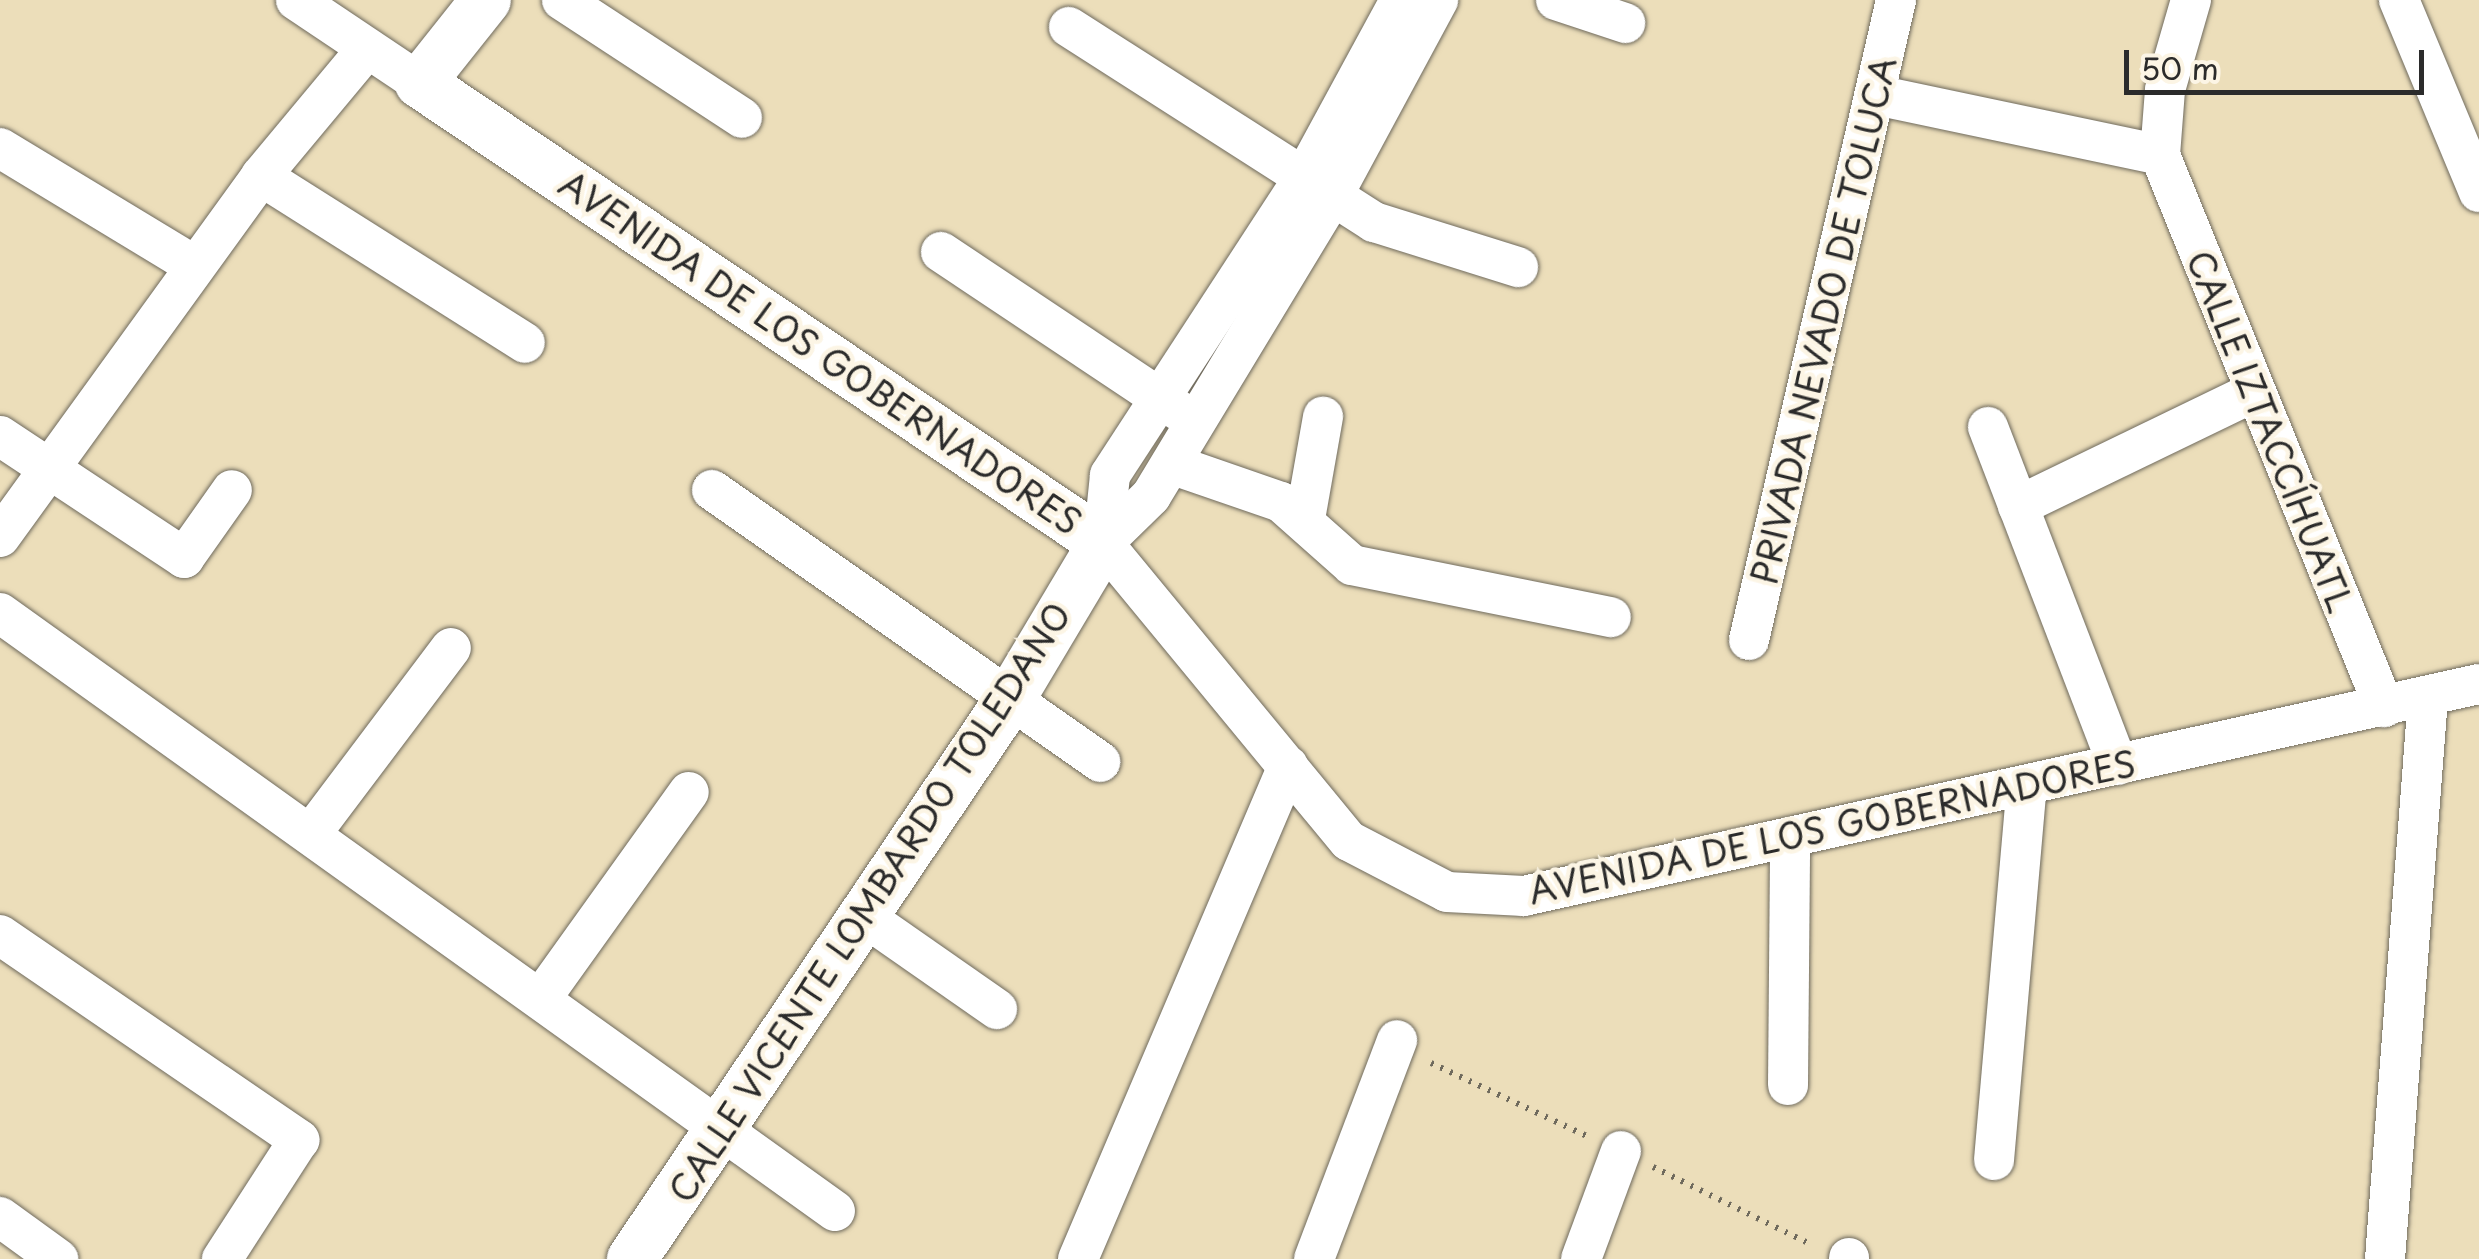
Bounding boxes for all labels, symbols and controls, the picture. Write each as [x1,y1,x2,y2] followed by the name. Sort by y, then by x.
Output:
[2129,30,2429,92] scale bar
[2141,45,2219,90] text: 50 m
[1742,51,1904,589] street label: PRIVADA NEVADO DE TOLUCA
[552,161,1090,543] street label: AVENIDA DE LOS GOBERNADORES
[2178,242,2364,620] street label: CALLE IZTACCÍHUATL
[658,592,1080,1212] street label: CALLE VICENTE LOMBARDO TOLEDANO
[1524,741,2140,911] street label: AVENIDA DE LOS GOBERNADORES

